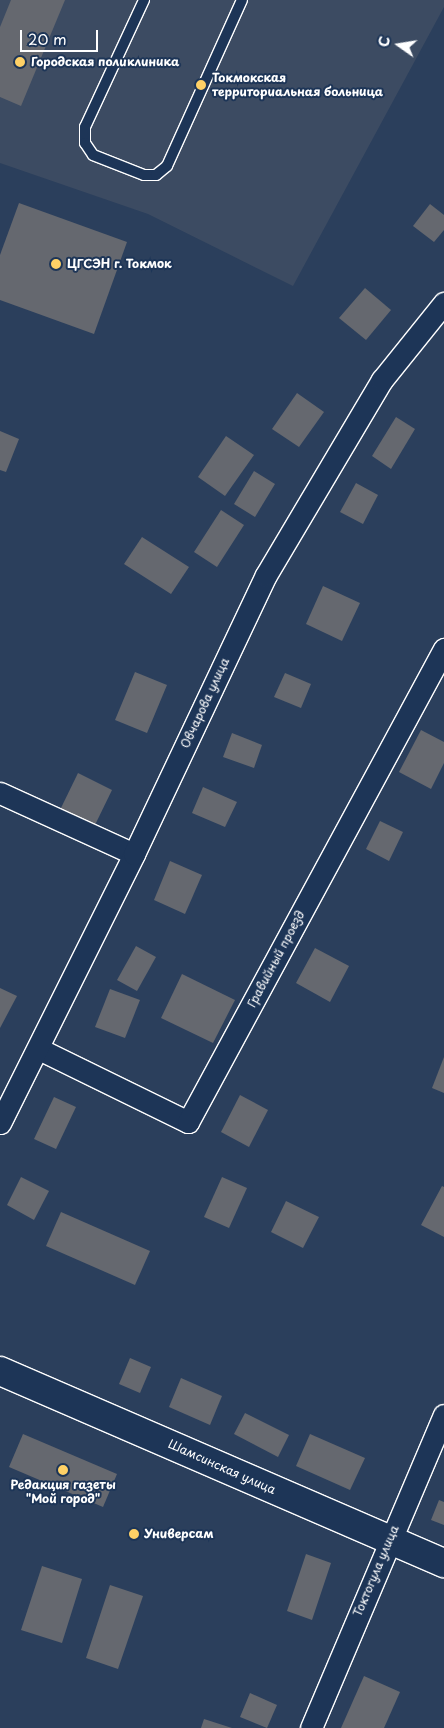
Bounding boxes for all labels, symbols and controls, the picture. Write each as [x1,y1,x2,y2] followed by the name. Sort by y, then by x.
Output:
[22,20,100,52] scale bar
[374,20,424,70] north arrow
[28,27,67,50] text: 20 m
[372,34,395,49] text: С
[13,55,27,69] marker: Городская поликлиника
[31,55,180,69] place label: Городская поликлиника
[212,71,383,99] place label: Токмокская территориальная больница
[194,78,208,92] marker: Токмокская территориальная больница
[49,257,63,271] marker: ЦГСЭН г. Токмок
[67,257,172,271] place label: ЦГСЭН г. Токмок
[178,655,232,751] street label: Овчарова улица
[244,908,308,1010] street label: Гравийный проезд
[166,1437,278,1497] street label: Шамсинская улица
[57,1464,69,1476] marker: Редакция газеты "Мой город"
[10,1478,116,1506] place label: Редакция газеты "Мой город"
[350,1523,402,1619] street label: Токтогула улица
[144,1527,214,1541] place label: Универсам
[128,1528,140,1540] marker: Универсам

